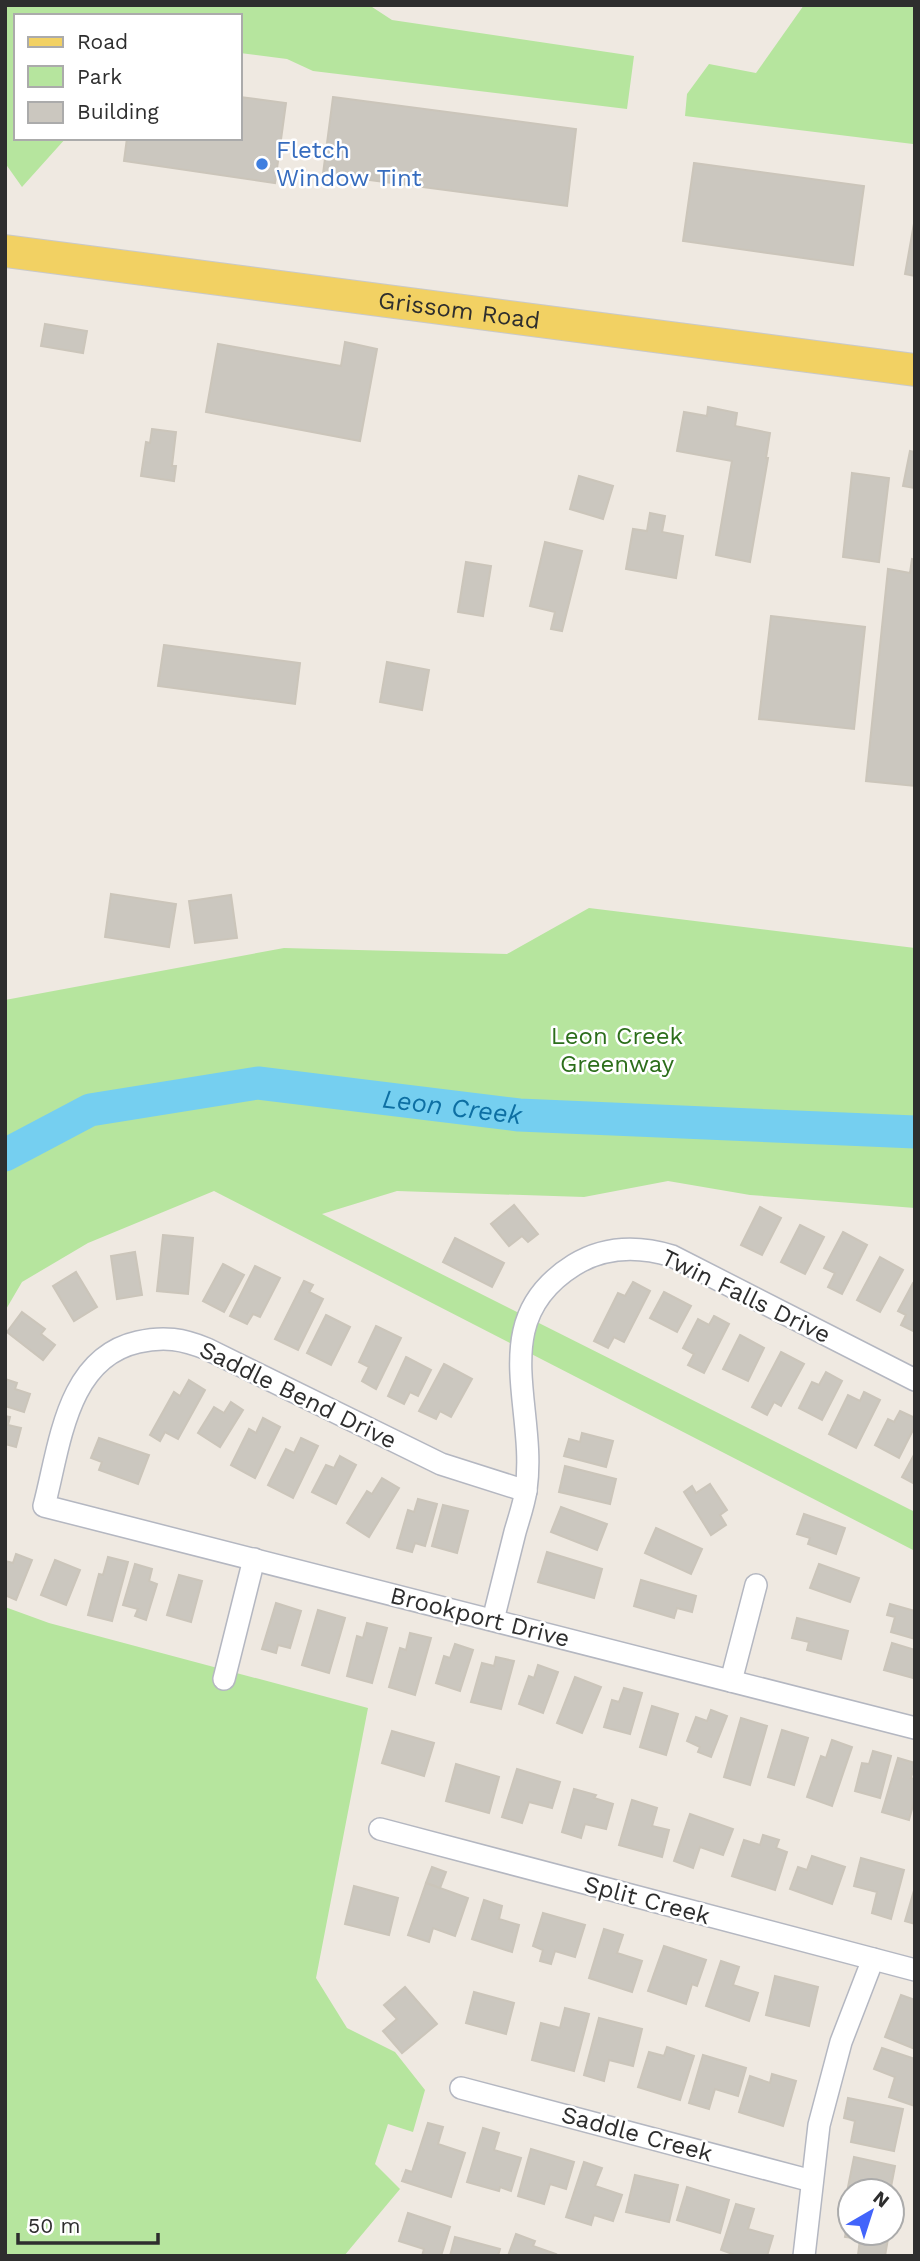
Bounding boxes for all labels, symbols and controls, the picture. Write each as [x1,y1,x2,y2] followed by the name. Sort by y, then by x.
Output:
[14,14,242,140] legend
[77,29,128,54] text: Road
[77,64,122,89] text: Park
[77,99,159,124] text: Building
[276,136,422,192] place label: Fletch Window Tint
[254,156,270,172] marker: Fletch Window Tint
[377,286,542,335] street label: Grissom Road
[551,1022,684,1078] park label: Leon Creek Greenway
[381,1083,525,1130] water label: Leon Creek
[657,1243,835,1349] street label: Twin Falls Drive
[195,1335,401,1455] street label: Saddle Bend Drive
[387,1581,573,1653] street label: Brookport Drive
[581,1870,714,1930] street label: Split Creek
[558,2100,716,2168] street label: Saddle Creek
[836,2177,906,2247] north arrow
[869,2186,894,2213] text: N
[18,2202,158,2246] scale bar
[28,2213,80,2238] text: 50 m

